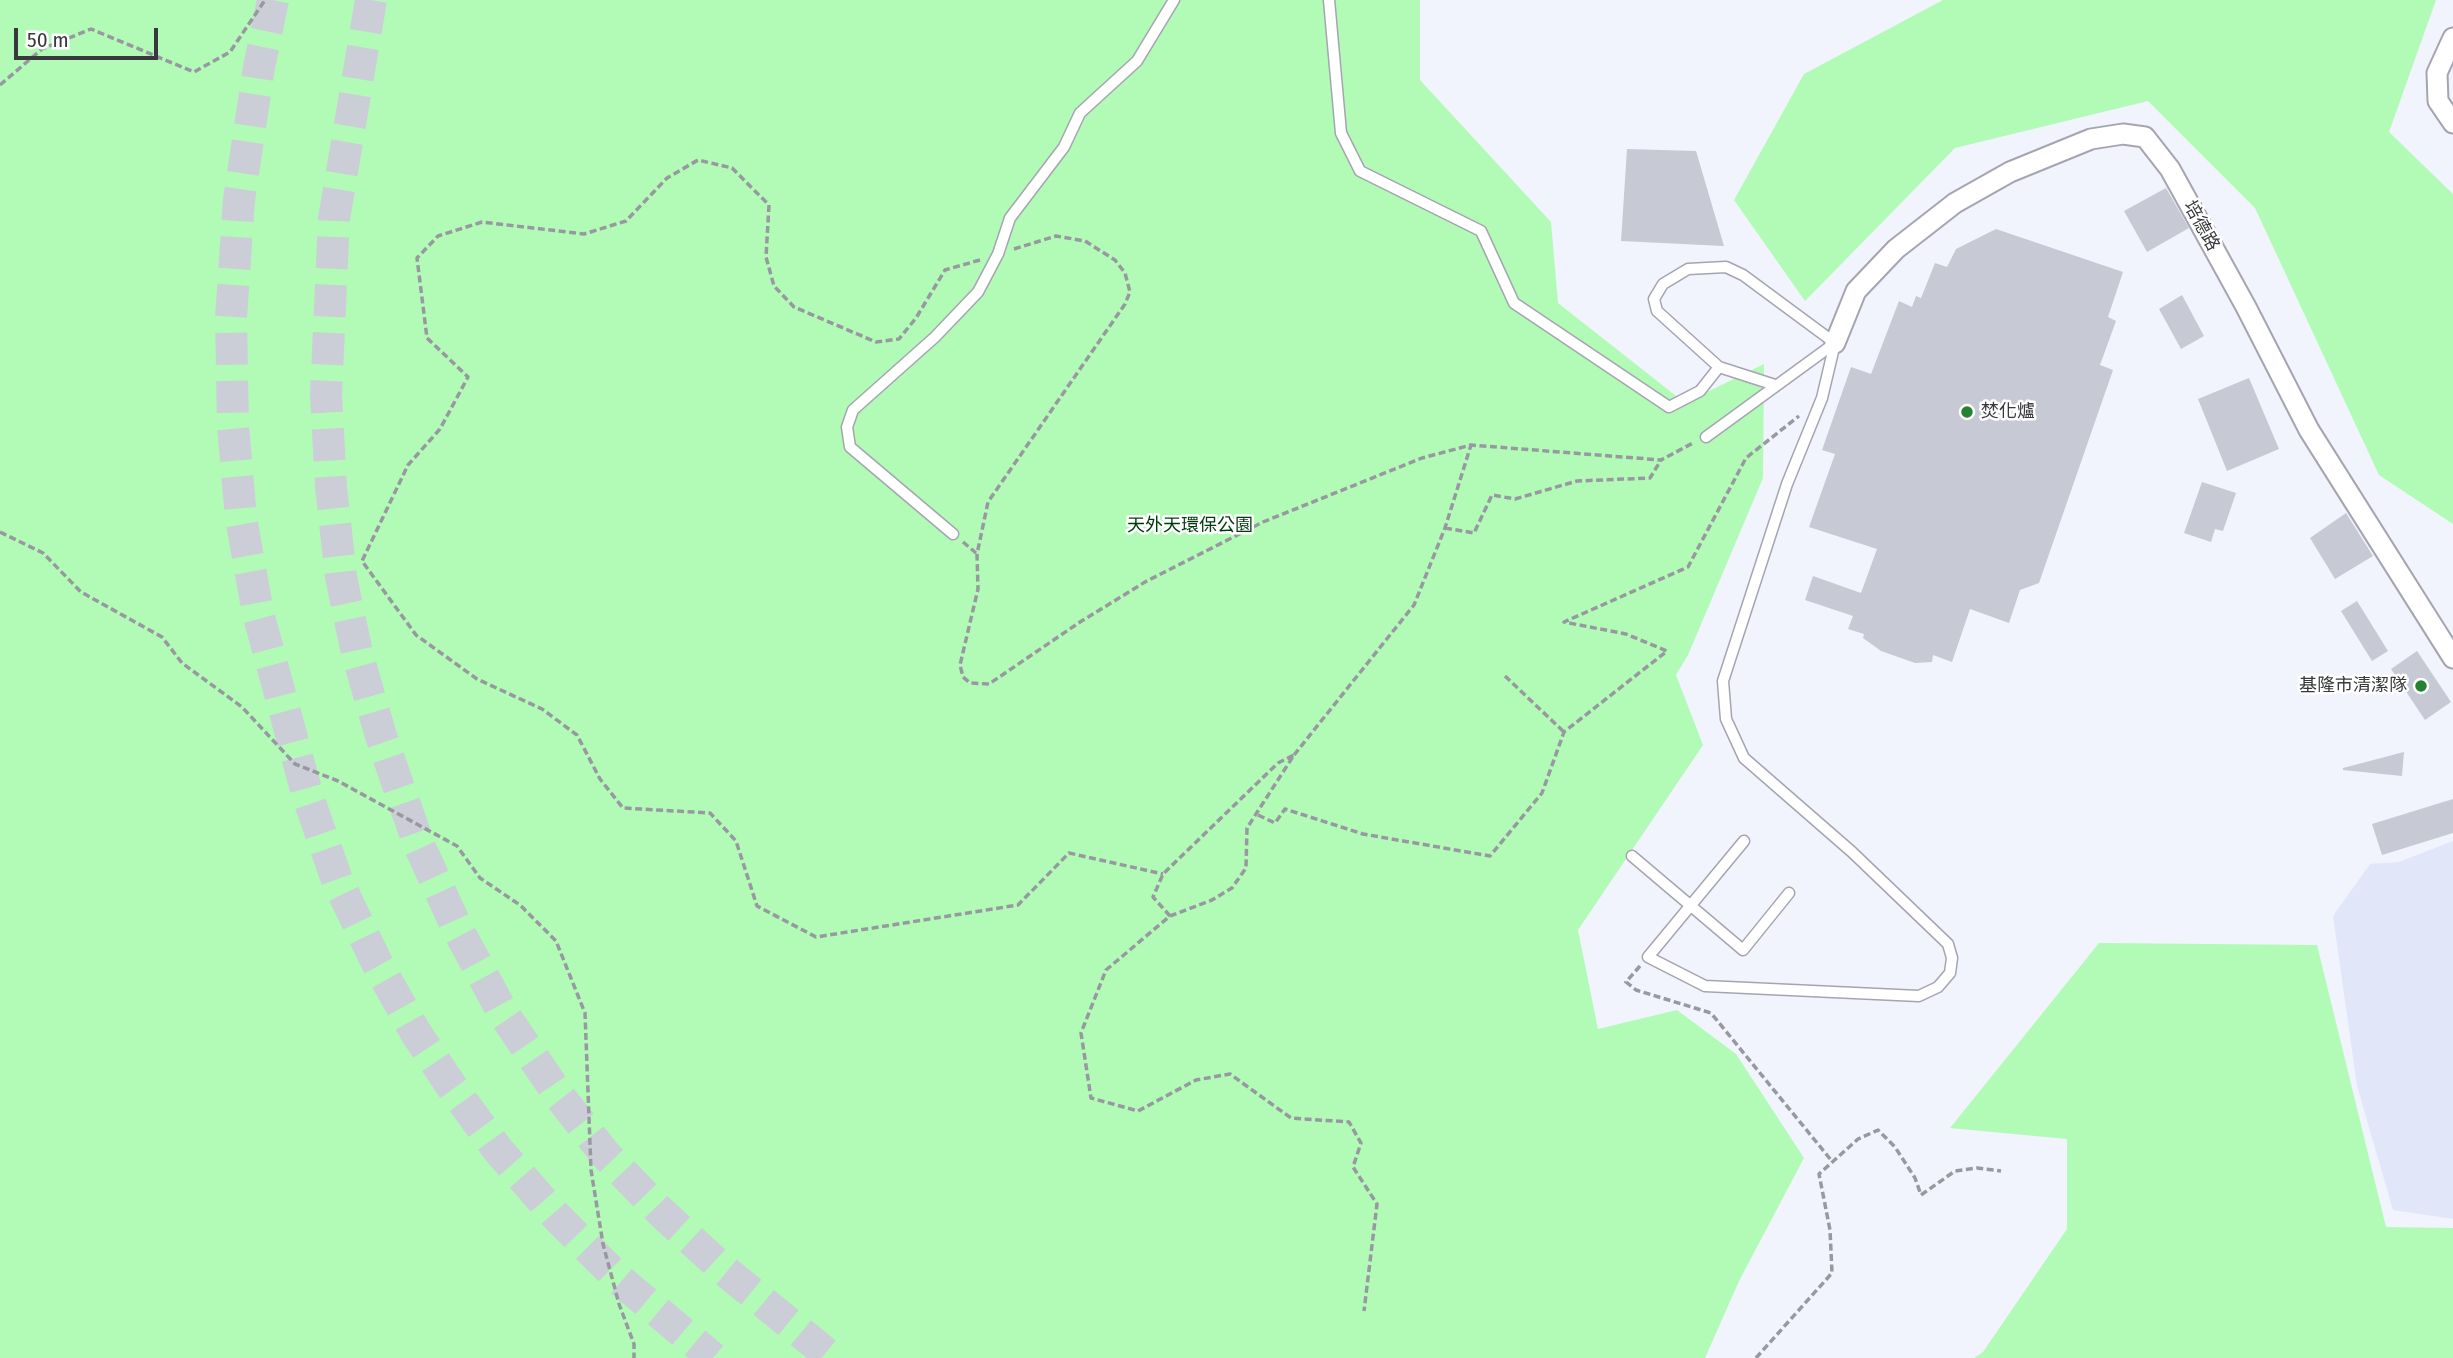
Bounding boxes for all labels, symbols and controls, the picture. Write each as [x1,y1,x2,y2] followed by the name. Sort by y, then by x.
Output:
[18,14,161,58] scale bar
[27,27,69,53] text: 50 m
[2178,197,2224,255] street label: 培德路
[1981,401,2035,423] place label: 焚化爐
[1959,404,1975,420] marker: 焚化爐
[1127,515,1253,537] park label: 天外天環保公園
[2299,675,2407,697] place label: 基隆市清潔隊
[2413,678,2429,694] marker: 基隆市清潔隊

